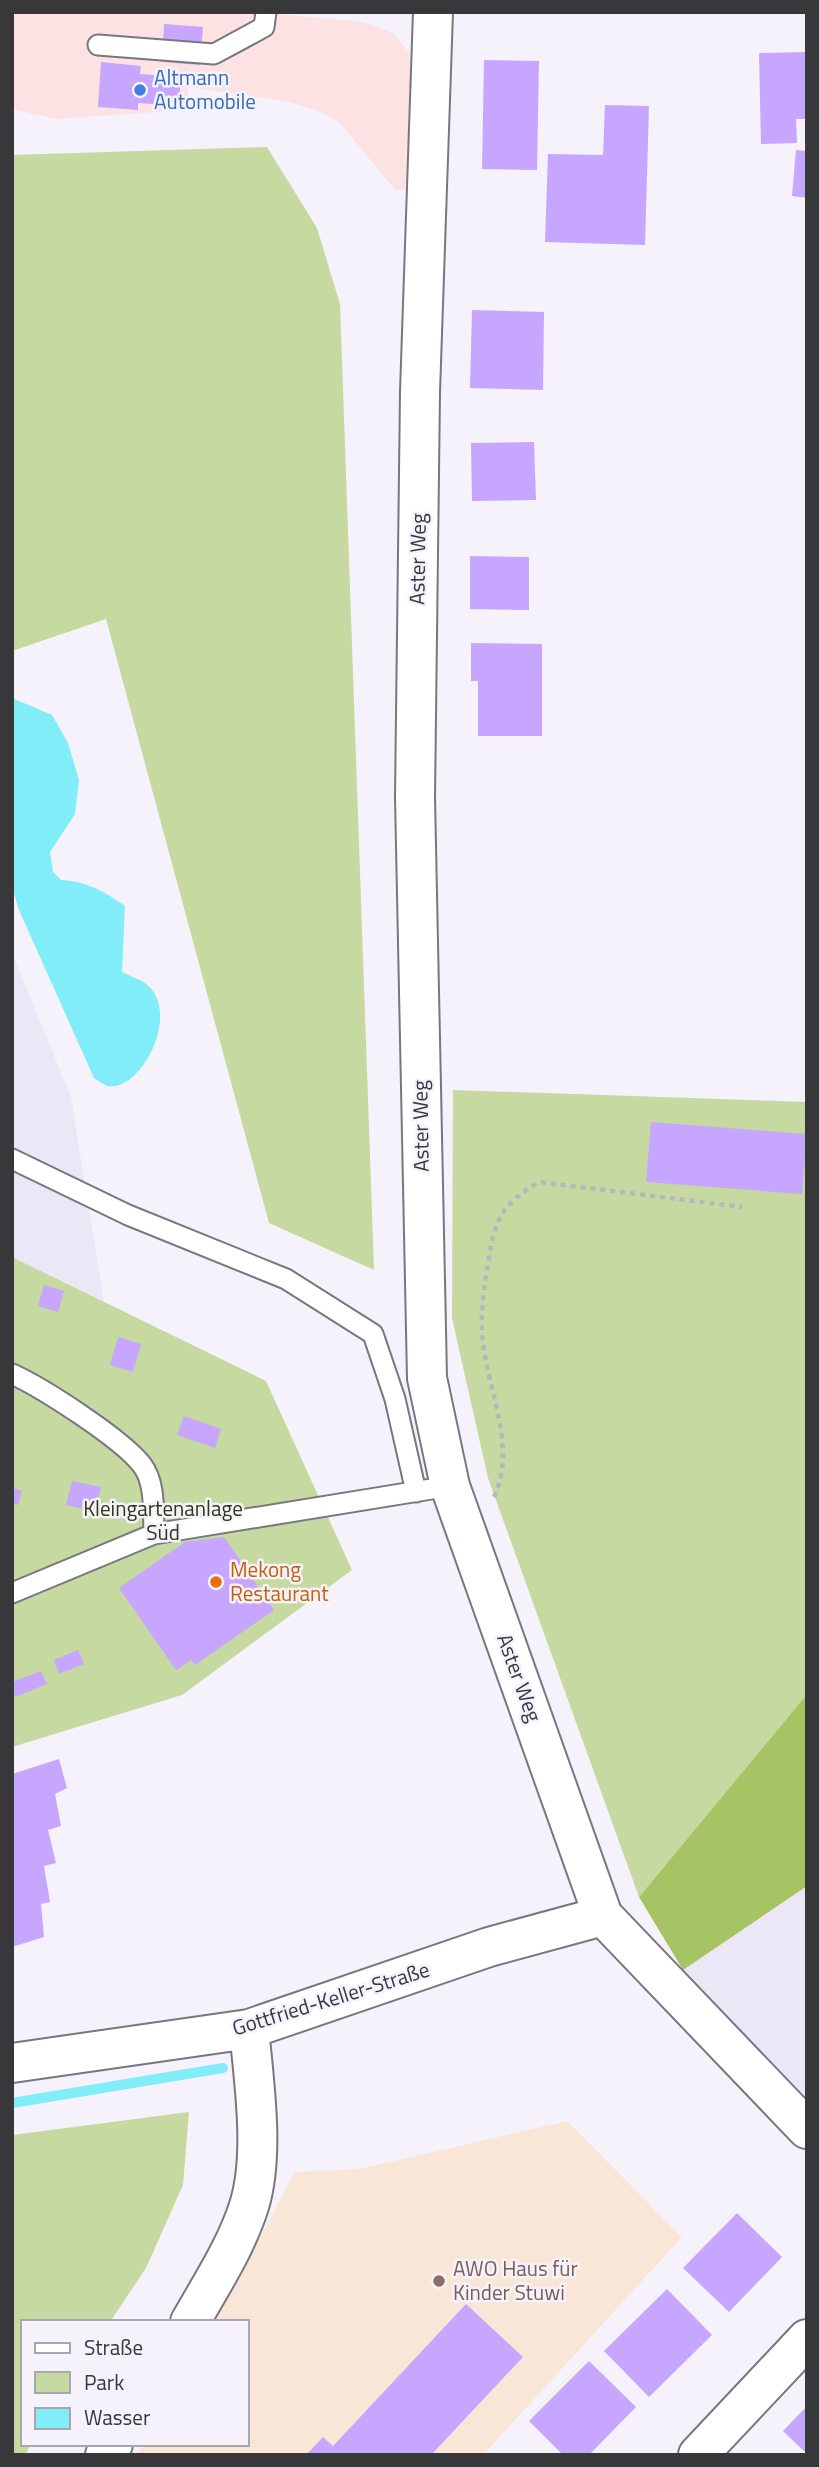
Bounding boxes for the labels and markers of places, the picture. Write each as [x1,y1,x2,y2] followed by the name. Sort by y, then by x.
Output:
[154,61,256,117] place label: Altmann Automobile
[132,82,148,98] marker: Altmann Automobile
[230,1553,329,1609] place label: Mekong Restaurant
[208,1574,224,1590] marker: Mekong Restaurant
[453,2252,578,2308] place label: AWO Haus für Kinder Stuwi
[431,2273,447,2289] marker: AWO Haus für Kinder Stuwi

